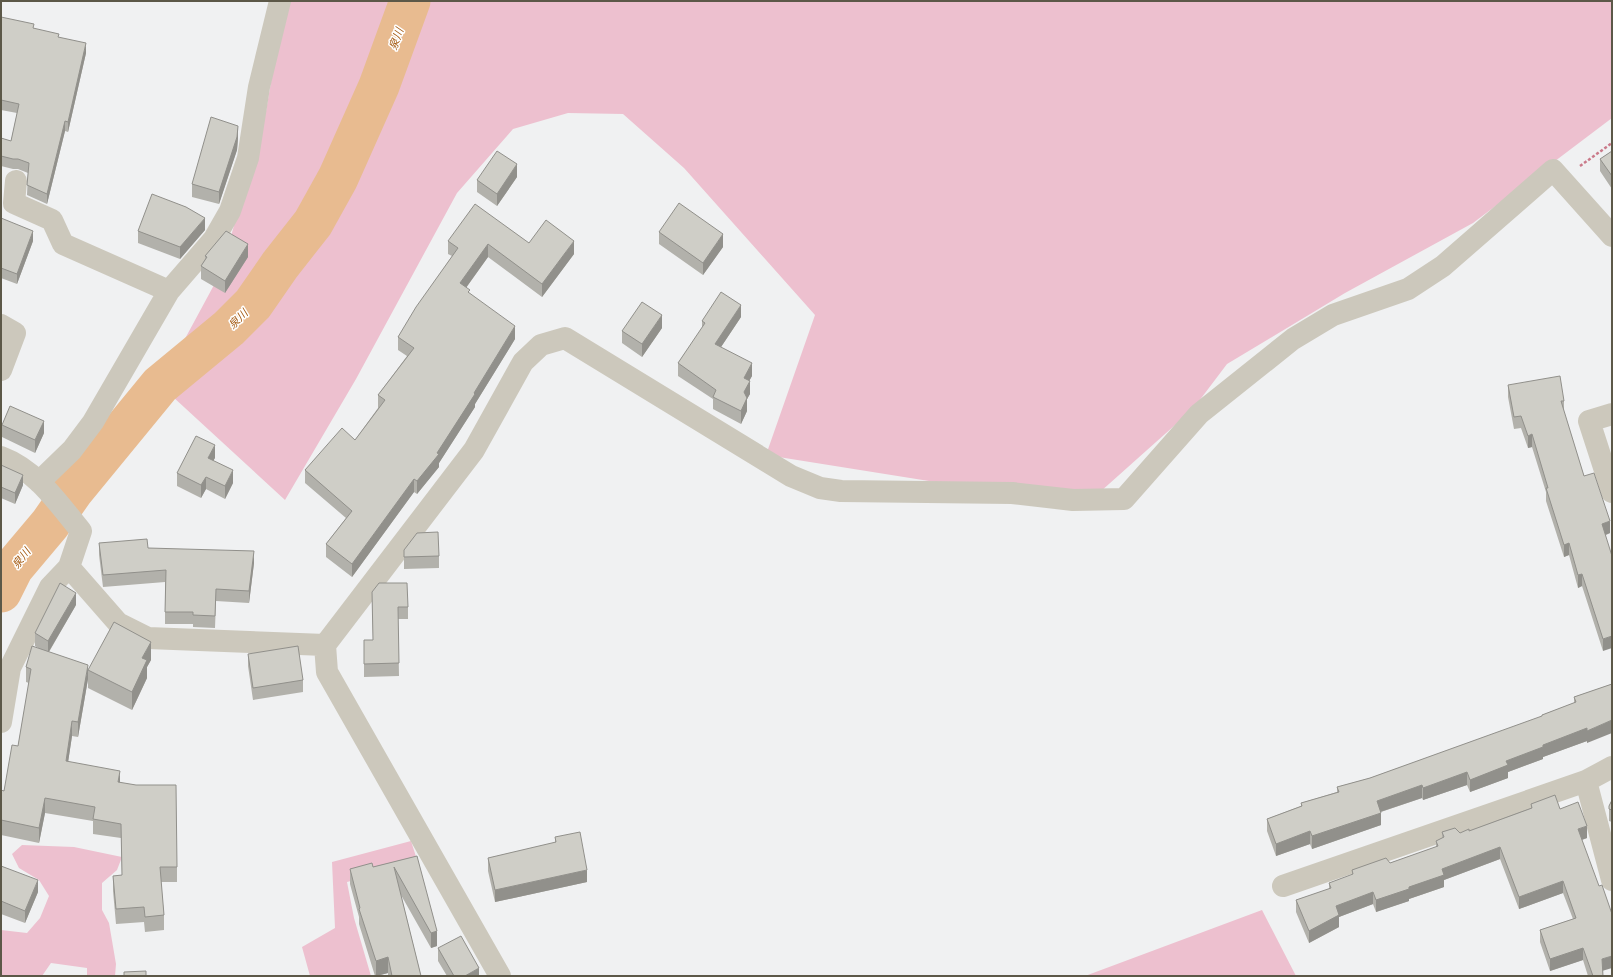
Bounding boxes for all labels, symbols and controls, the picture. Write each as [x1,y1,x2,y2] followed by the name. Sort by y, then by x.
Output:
[386,25,407,52] water label: 泉川
[225,306,251,332] water label: 泉川
[9,544,34,571] water label: 泉川

